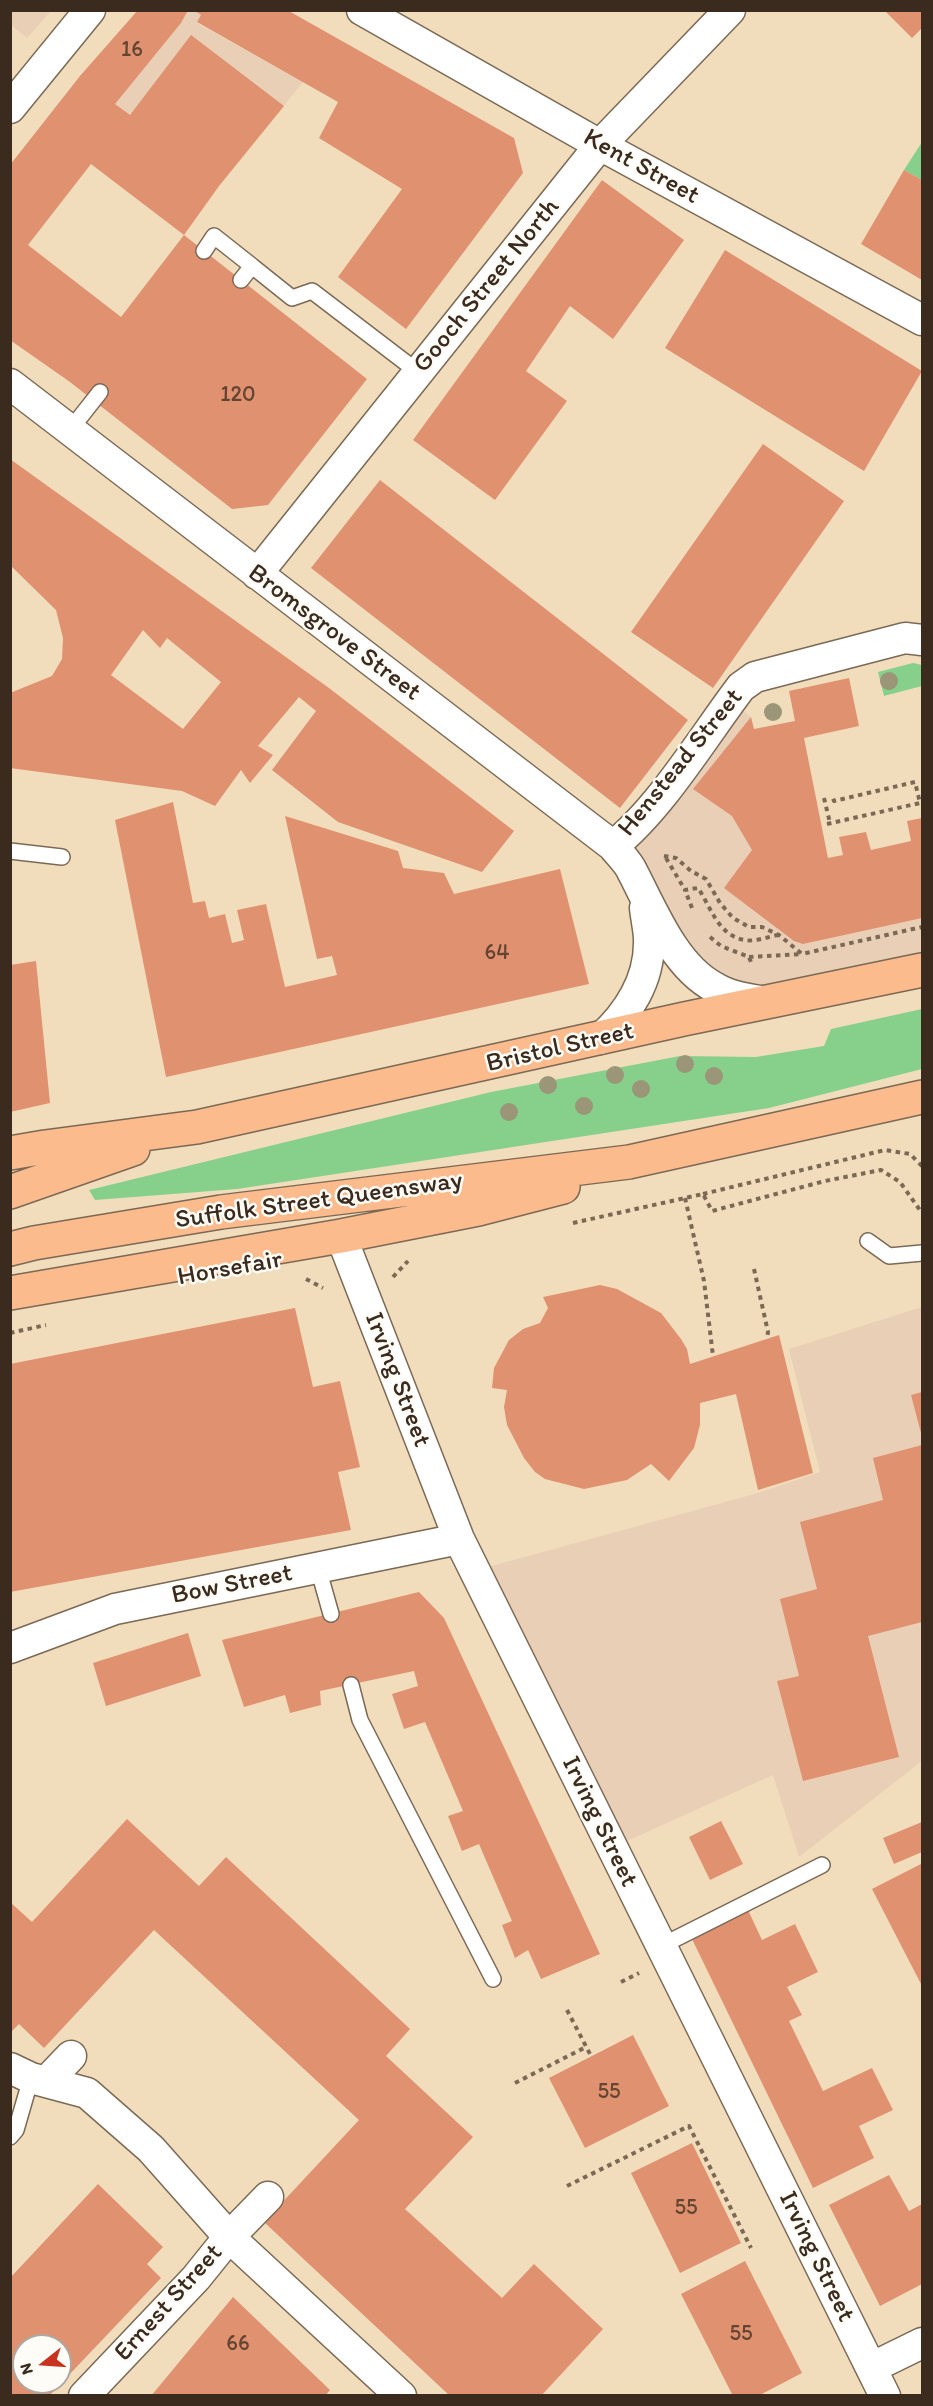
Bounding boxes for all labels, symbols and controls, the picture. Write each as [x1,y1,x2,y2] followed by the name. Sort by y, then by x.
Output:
[121,37,143,63] house number: 16
[578,122,704,212] street label: Kent Street
[407,193,567,379] street label: Gooch Street North
[220,382,256,408] house number: 120
[241,558,427,708] street label: Bromsgrove Street
[612,683,750,843] street label: Henstead Street
[485,940,509,966] house number: 64
[483,1016,637,1080] street label: Bristol Street
[173,1165,465,1237] street label: Suffolk Street Queensway
[175,1244,285,1294] street label: Horsefair
[357,1308,437,1452] street label: Irving Street
[169,1558,295,1612] street label: Bow Street
[554,1752,644,1892] street label: Irving Street
[597,2079,621,2105] house number: 55
[771,2187,861,2327] street label: Irving Street
[674,2195,698,2221] house number: 55
[108,2238,230,2368] street label: Ernest Street
[729,2321,753,2347] house number: 55
[226,2331,250,2357] house number: 66
[12,2334,72,2394] north arrow
[16,2361,37,2377] text: N

